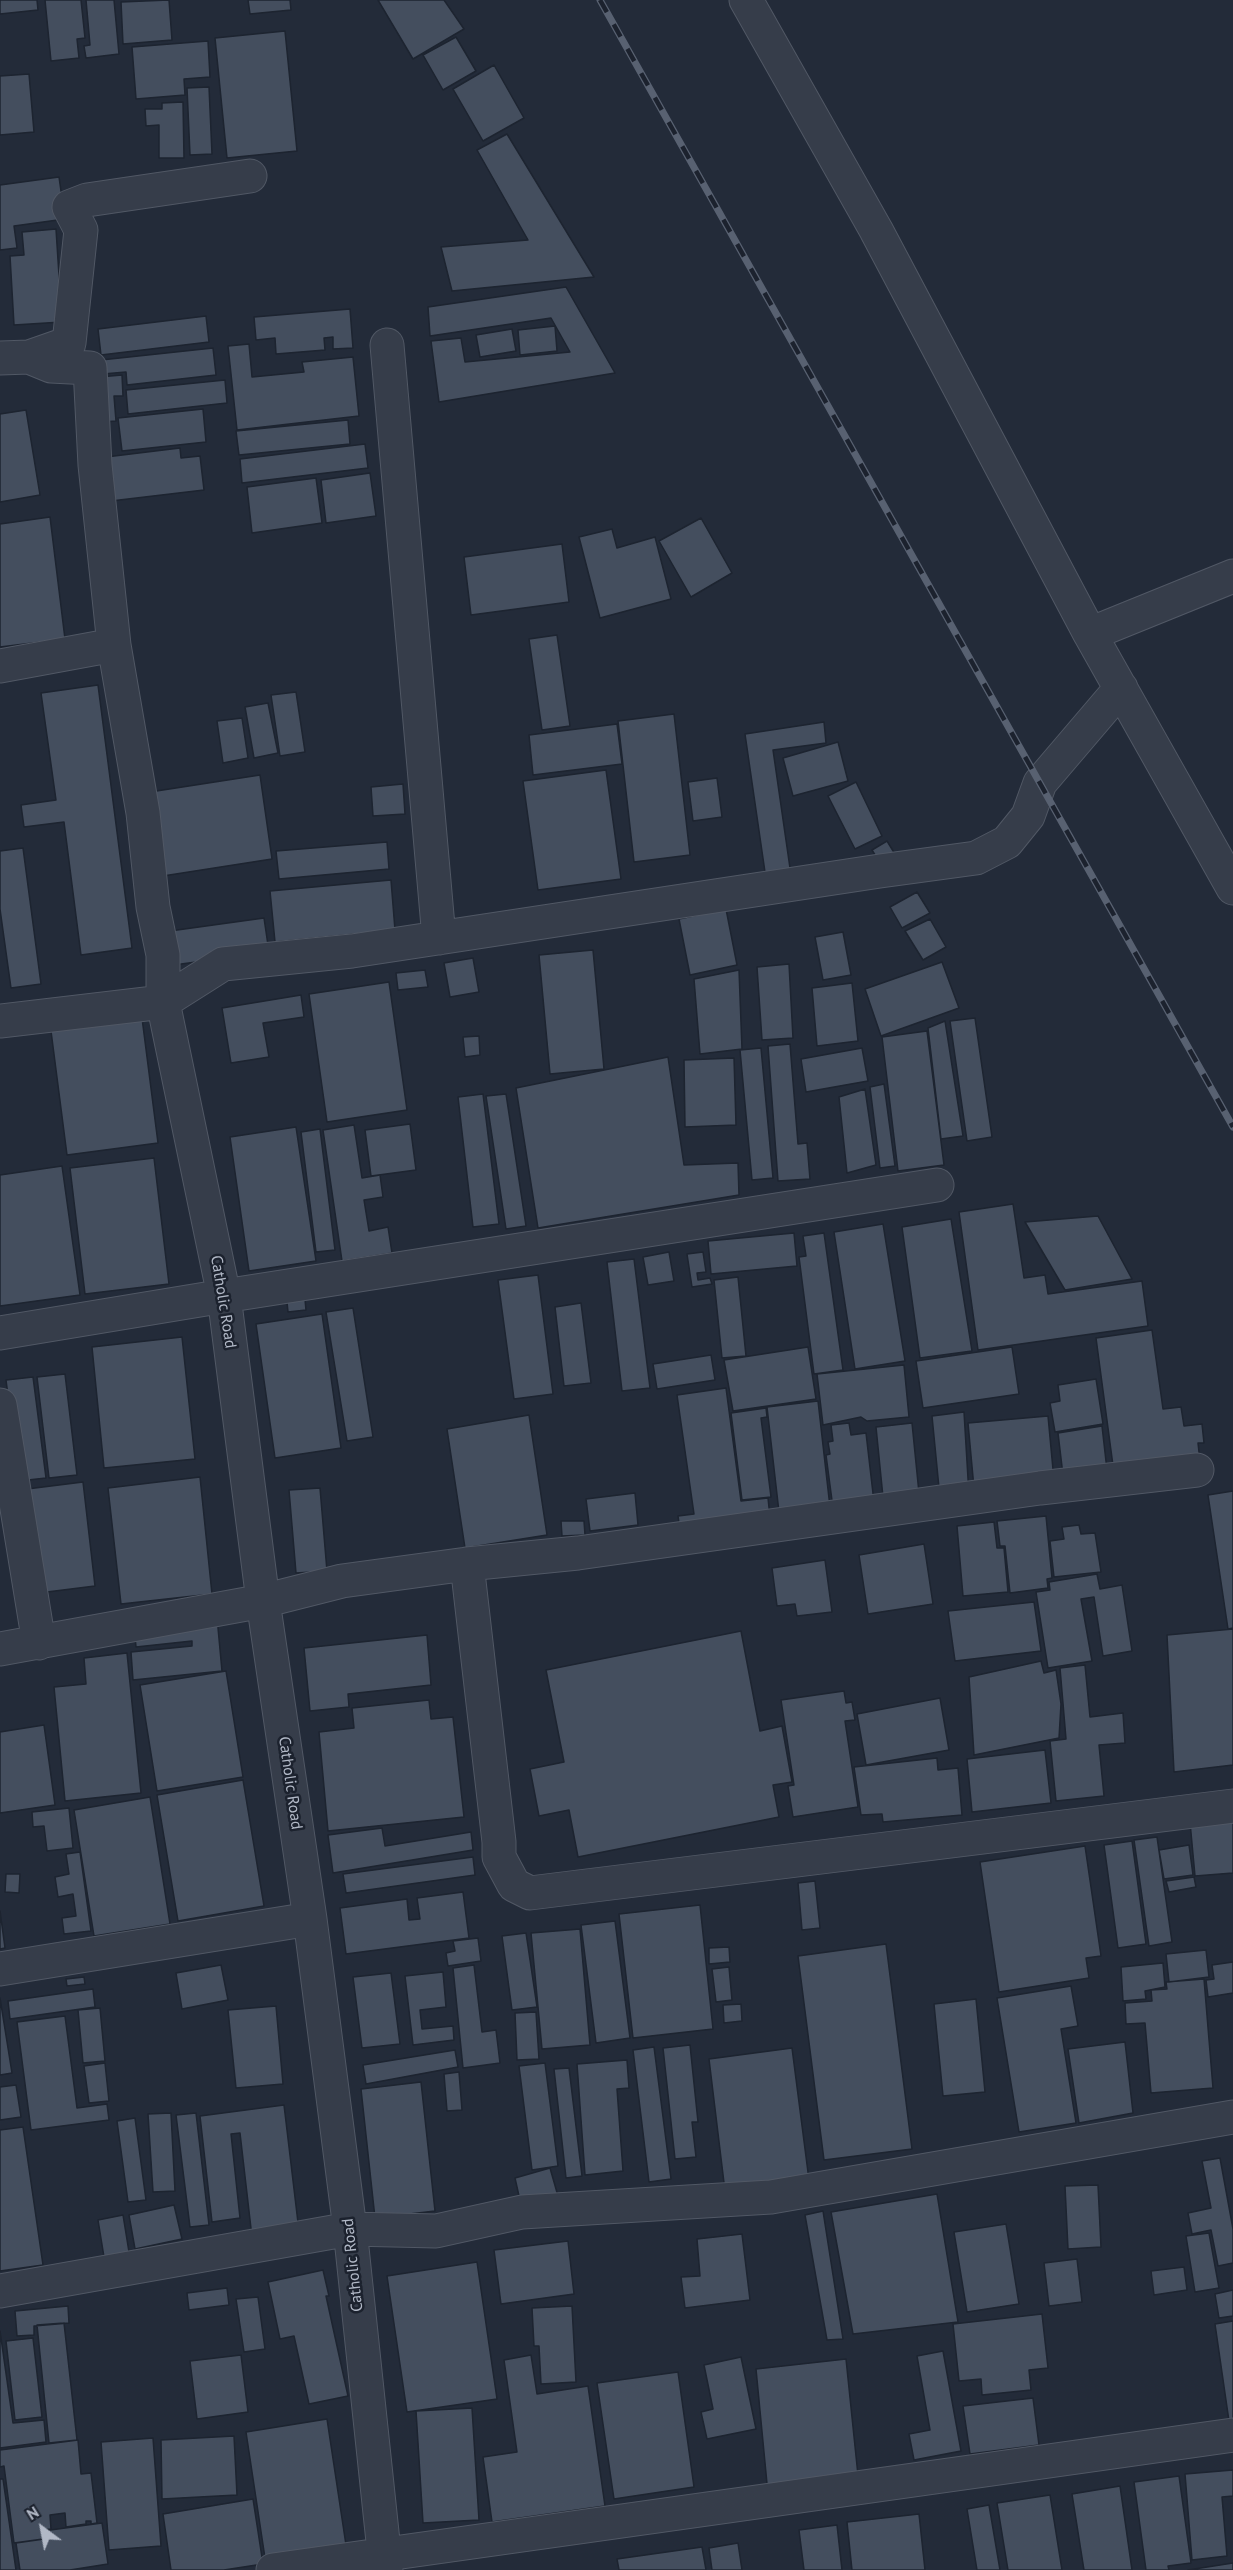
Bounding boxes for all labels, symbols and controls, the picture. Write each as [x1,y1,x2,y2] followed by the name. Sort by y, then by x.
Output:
[206,1254,240,1350] street label: Catholic Road
[274,1735,306,1831] street label: Catholic Road
[339,2217,367,2313] street label: Catholic Road
[12,2498,72,2558] north arrow
[23,2501,42,2524] text: N

